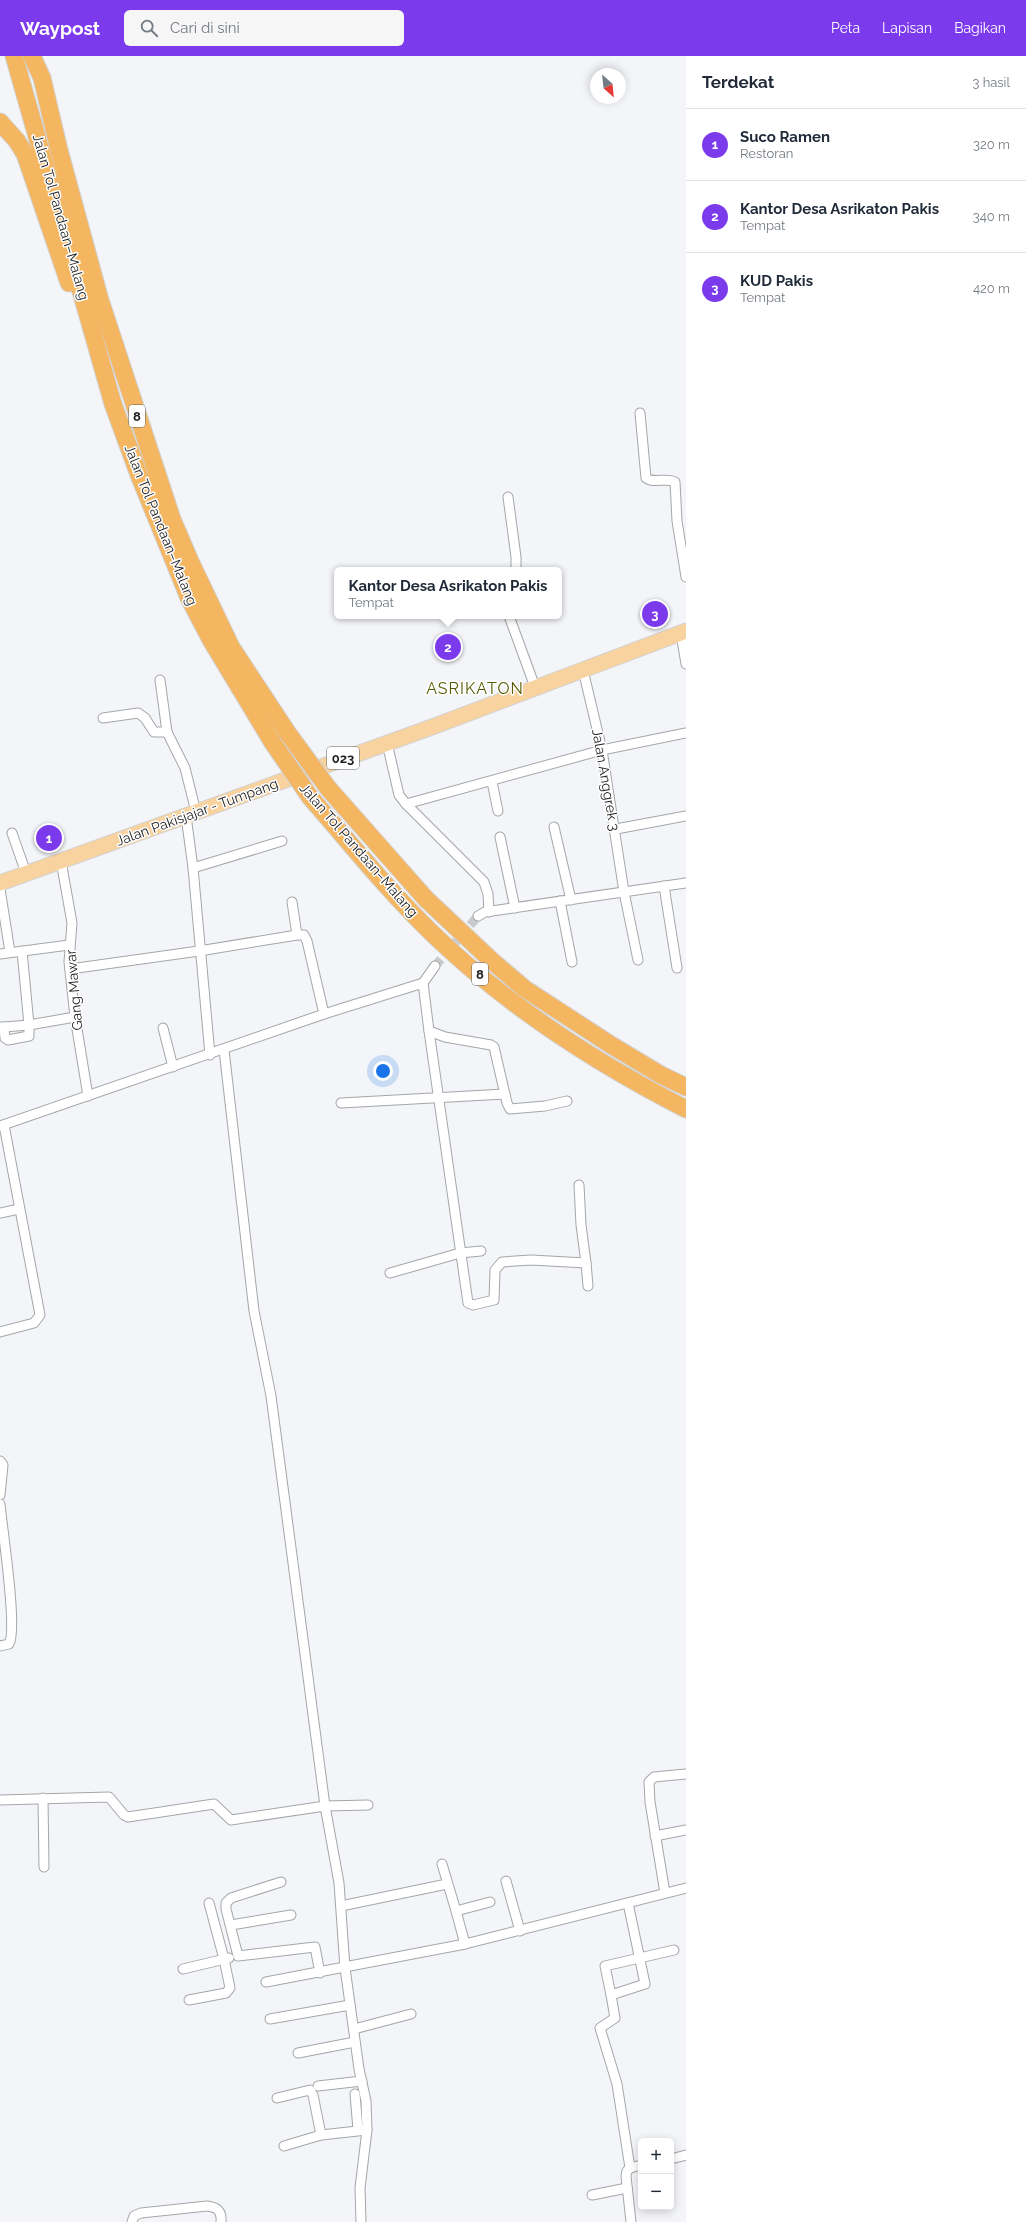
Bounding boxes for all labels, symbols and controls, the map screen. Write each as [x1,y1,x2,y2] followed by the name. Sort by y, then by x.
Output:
[124,10,404,46] search box
[20,17,100,39] text: Waypost
[138,17,160,39] icon: search
[170,19,240,37] text: Cari di sini
[831,20,860,36] text: Peta
[882,20,932,36] text: Lapisan
[954,20,1006,36] text: Bagikan
[590,68,626,104] north arrow
[702,72,774,92] text: Terdekat
[972,75,1010,90] text: 3 hasil
[740,128,830,146] text: Suco Ramen
[30,132,92,302] street label: Jalan Tol Pandaan–Malang
[712,137,718,152] text: 1
[973,137,1010,152] text: 320 m
[740,146,793,161] text: Restoran
[740,200,939,218] text: Kantor Desa Asrikaton Pakis
[711,209,719,224] text: 2
[973,209,1010,224] text: 340 m
[740,218,785,233] text: Tempat
[740,272,813,290] text: KUD Pakis
[711,281,719,296] text: 3
[973,281,1010,296] text: 420 m
[740,290,785,305] text: Tempat
[129,405,145,427] road number: 8
[121,442,201,608] street label: Jalan Tol Pandaan–Malang
[334,567,562,619] popup
[348,577,548,595] text: Kantor Desa Asrikaton Pakis
[348,595,394,610] text: Tempat
[642,599,668,629] pin: 3
[435,632,461,662] pin: 2
[426,679,524,698] district label: ASRIKATON
[589,728,623,832] street label: Jalan Anggrek 3
[327,747,359,769] road number: 023
[114,775,280,849] street label: Jalan Pakisjajar - Tumpang
[297,780,421,920] street label: Jalan Tol Pandaan–Malang
[36,823,62,853] pin: 1
[62,949,86,1031] street label: Gang Mawar
[472,963,488,985] road number: 8
[373,1061,393,1081] your location
[638,2138,674,2210] map controls
[638,2138,674,2174] button: +
[638,2174,674,2210] button: −

